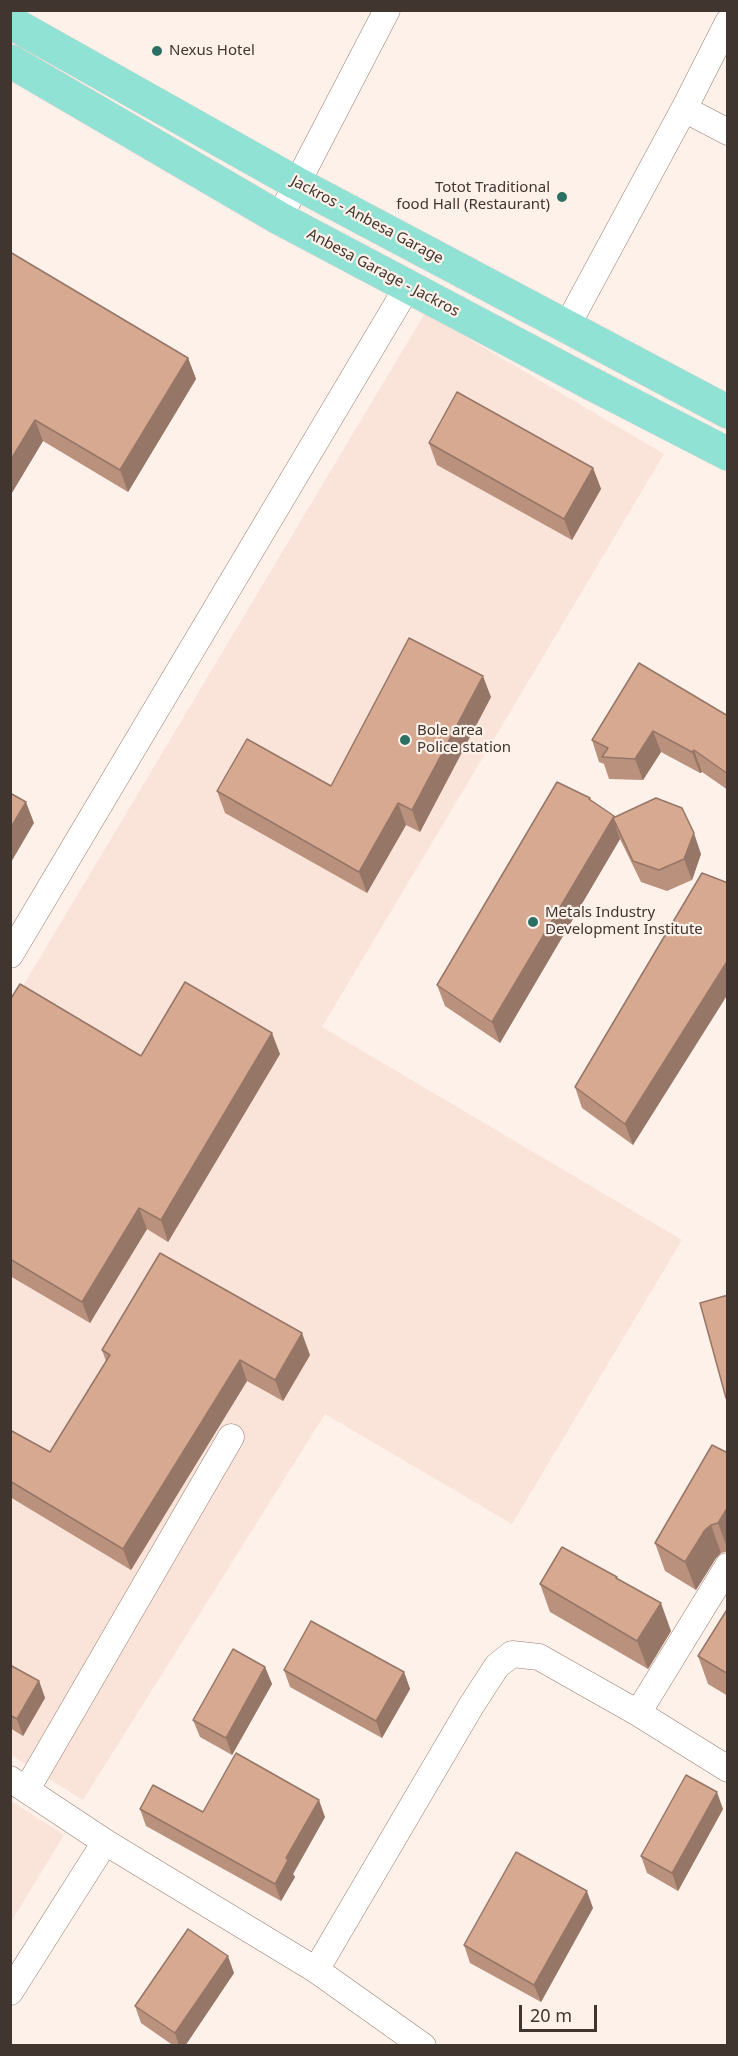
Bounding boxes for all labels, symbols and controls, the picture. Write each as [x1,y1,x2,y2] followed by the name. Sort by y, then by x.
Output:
[169,42,255,60] place label: Nexus Hotel
[150,44,164,58] marker: Nexus Hotel
[288,172,446,268] street label: Jackros - Anbesa Garage
[396,179,550,214] place label: Totot Traditional food Hall (Restaurant)
[555,190,569,204] marker: Totot Traditional food Hall (Restaurant)
[304,225,462,321] street label: Anbesa Garage - Jackros
[417,722,511,757] place label: Bole area Police station
[398,733,412,747] marker: Bole area Police station
[545,904,703,939] place label: Metals Industry Development Institute
[526,915,540,929] marker: Metals Industry Development Institute
[522,1993,600,2031] scale bar
[530,2003,572,2027] text: 20 m

